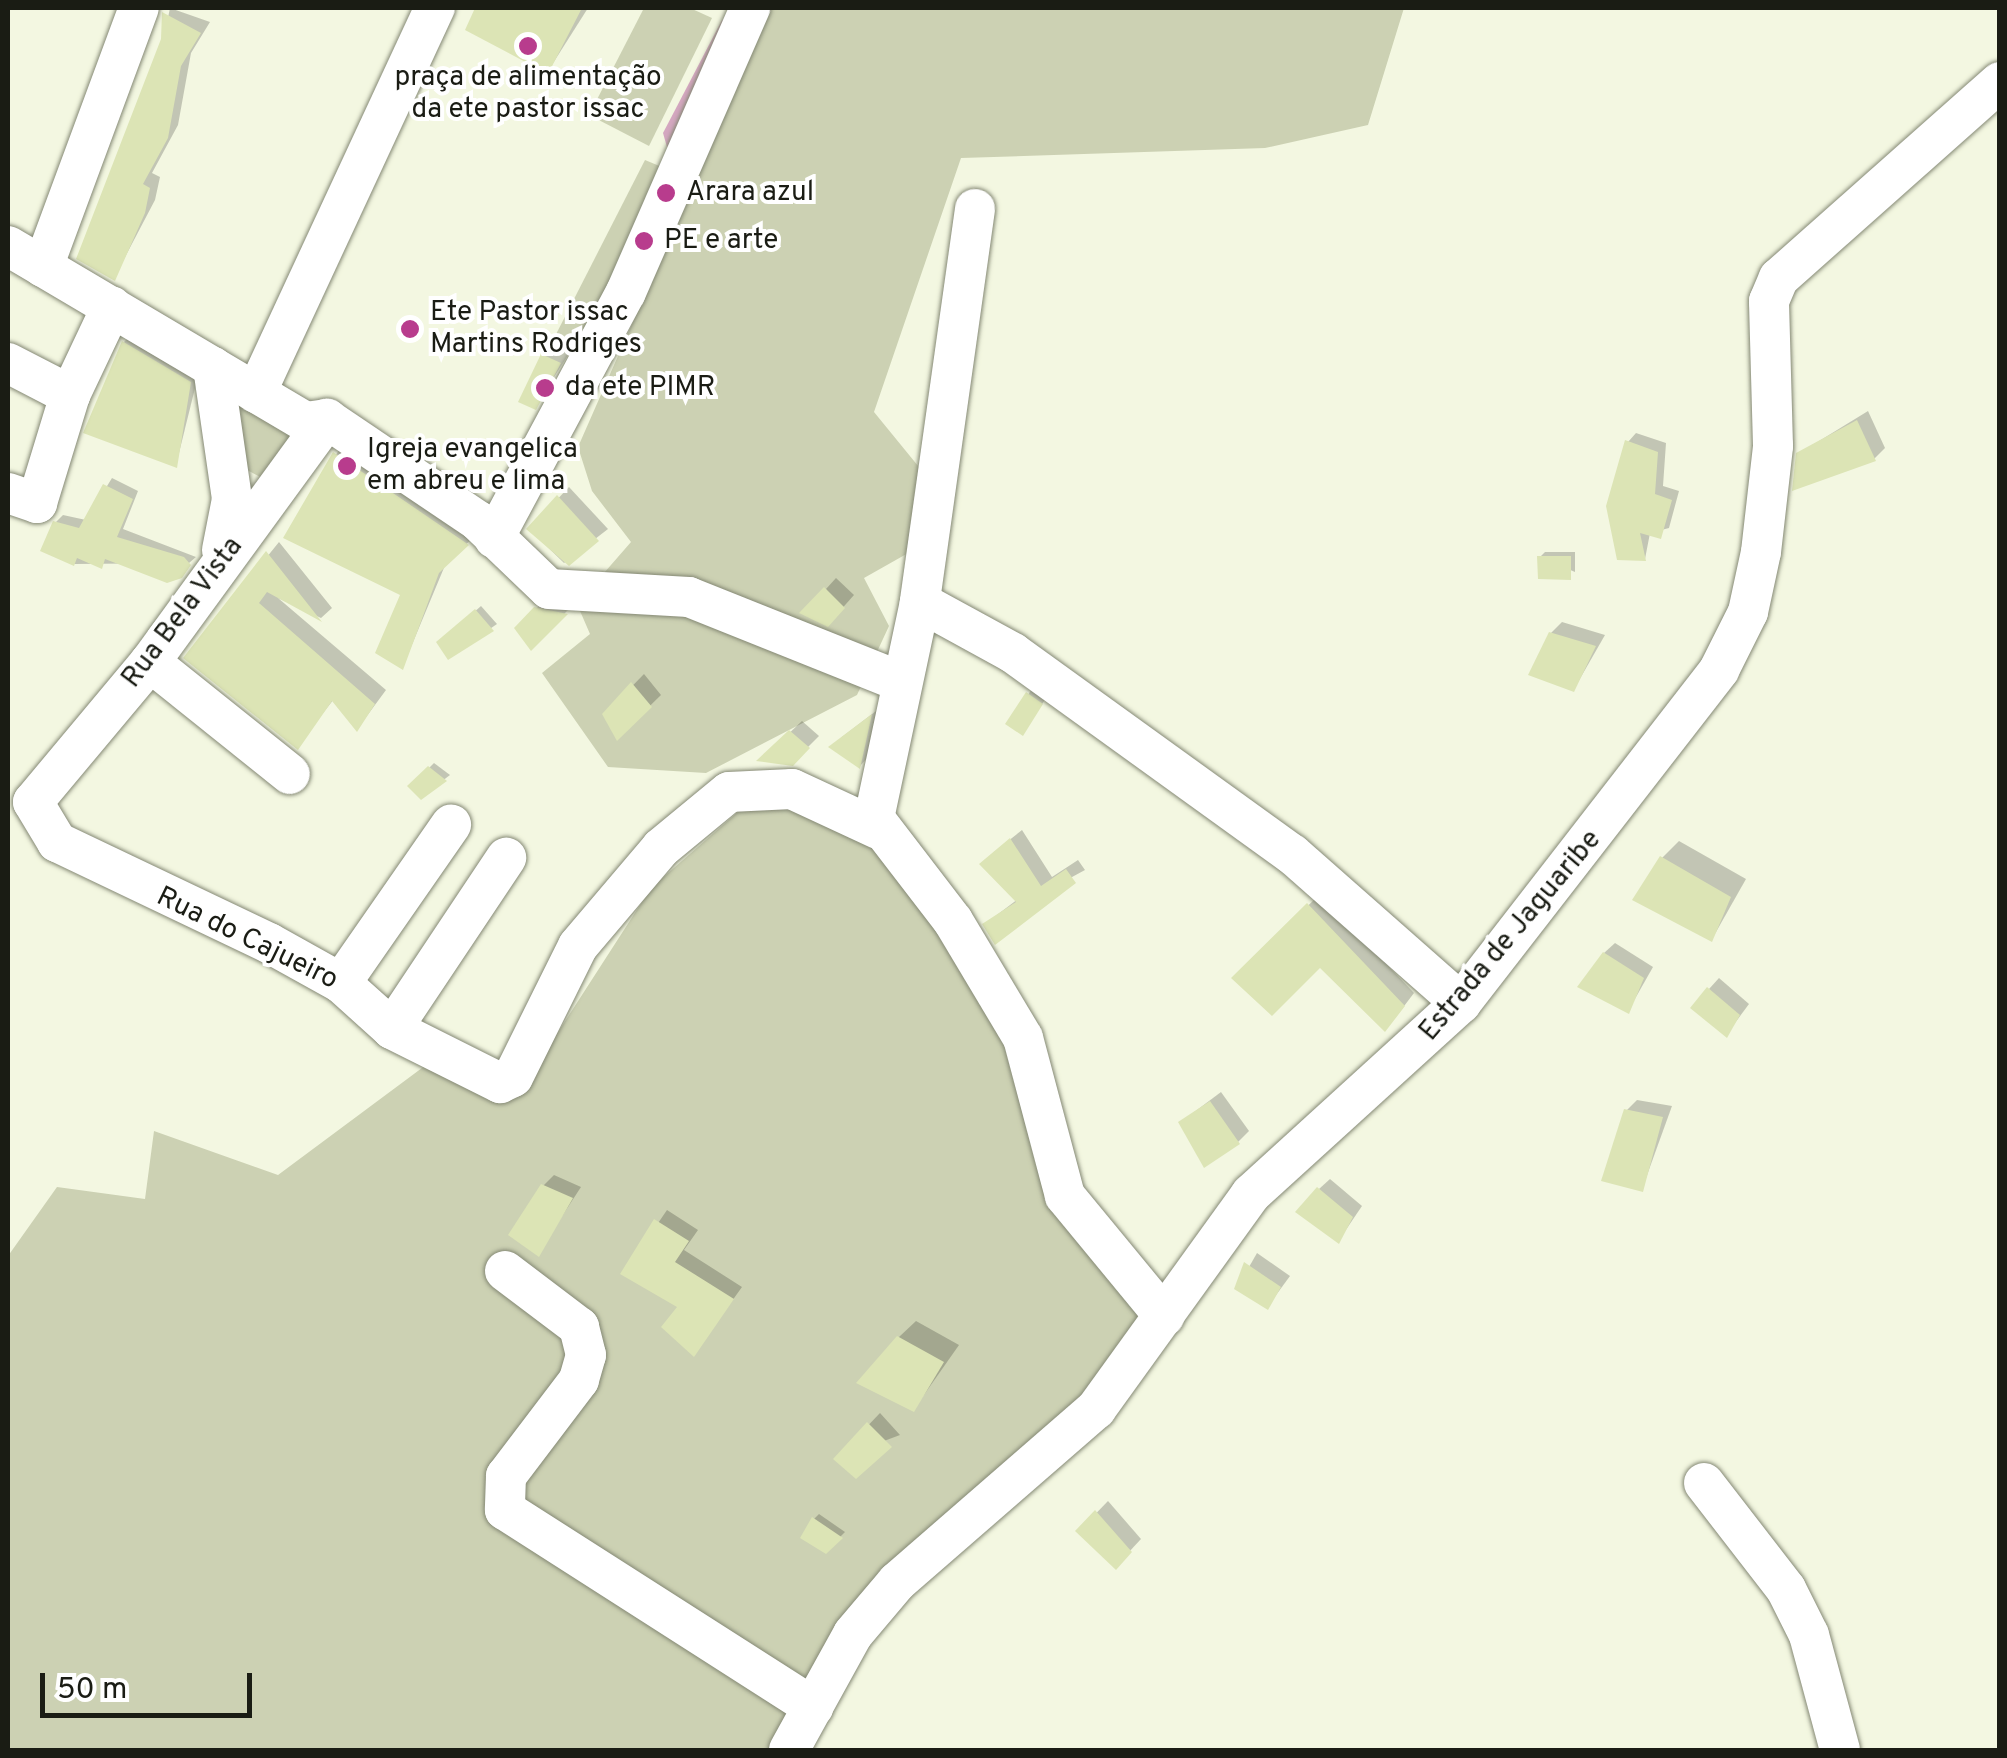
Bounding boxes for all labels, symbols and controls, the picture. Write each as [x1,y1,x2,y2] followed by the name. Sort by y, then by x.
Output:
[517,35,539,57] marker: praça de alimentação da ete pastor issac
[394,61,662,127] place label: praça de alimentação da ete pastor issac
[686,176,814,210] place label: Arara azul
[655,182,677,204] marker: Arara azul
[664,224,778,258] place label: PE e arte
[633,230,655,252] marker: PE e arte
[430,296,642,362] place label: Ete Pastor issac Martins Rodriges
[399,318,421,340] marker: Ete Pastor issac Martins Rodriges
[565,371,715,405] place label: da ete PIMR
[534,377,556,399] marker: da ete PIMR
[367,433,578,499] place label: Igreja evangelica em abreu e lima
[336,455,358,477] marker: Igreja evangelica em abreu e lima
[115,531,251,695] street label: Rua Bela Vista
[1413,824,1609,1048] street label: Estrada de Jaguaribe
[151,881,343,997] street label: Rua do Cajueiro
[45,1653,258,1715] scale bar
[57,1672,127,1709] text: 50 m

